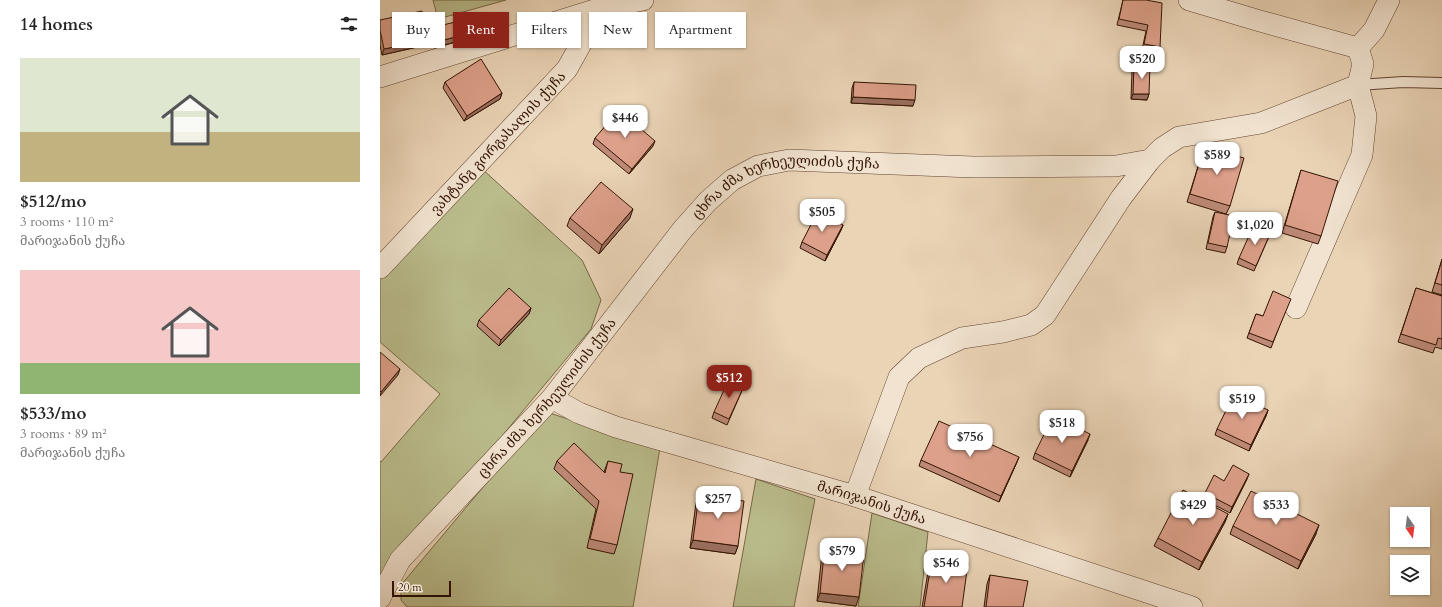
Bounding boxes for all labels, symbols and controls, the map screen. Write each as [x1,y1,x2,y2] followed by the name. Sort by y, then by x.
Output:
[392,12,445,48] chip: Buy
[453,12,509,48] chip: Rent
[517,12,581,48] chip: Filters
[589,12,647,48] chip: New
[655,12,746,48] chip: Apartment
[20,13,93,36] text: 14 homes
[338,13,360,35] icon: filters
[1118,46,1166,80] pin: $520
[1129,50,1155,68] text: $520
[426,67,570,219] street label: ვახტანგ გორგასალის ქუჩა
[154,84,226,156] icon: home
[601,105,649,139] pin: $446
[612,109,638,127] text: $446
[1193,142,1241,176] pin: $589
[1204,146,1230,164] text: $589
[687,151,880,223] street label: ცხრა ძმა ხერხეულიძის ქუჩა
[20,190,86,213] text: $512/mo
[798,199,846,233] pin: $505
[809,203,835,221] text: $505
[1222,212,1288,246] pin: $1,020
[20,213,113,231] text: 3 rooms · 110 m²
[1236,216,1274,234] text: $1,020
[20,232,125,250] text: მარიჯანის ქუჩა
[154,296,226,368] icon: home
[473,314,621,482] street label: ცხრა ძმა ხერხეულიძის ქუჩა
[705,365,753,399] pin: $512
[716,369,742,387] text: $512
[1218,386,1266,420] pin: $519
[1229,390,1255,408] text: $519
[20,402,86,425] text: $533/mo
[1038,410,1086,444] pin: $518
[1049,414,1075,432] text: $518
[946,424,994,458] pin: $756
[20,425,107,443] text: 3 rooms · 89 m²
[957,428,983,446] text: $756
[20,444,125,462] text: მარიჯანის ქუჩა
[815,477,929,529] street label: მარიჯანის ქუჩა
[694,486,742,520] pin: $257
[705,490,731,508] text: $257
[1169,492,1217,526] pin: $429
[1252,492,1300,526] pin: $533
[1180,496,1206,514] text: $429
[1263,496,1289,514] text: $533
[1390,507,1430,547] north arrow
[1390,507,1430,595] map controls
[818,538,866,572] pin: $579
[829,542,855,560] text: $579
[922,550,970,584] pin: $546
[933,554,959,572] text: $546
[1390,555,1430,595] button: layers
[392,579,451,598] scale bar
[398,580,422,595] text: 20 m

